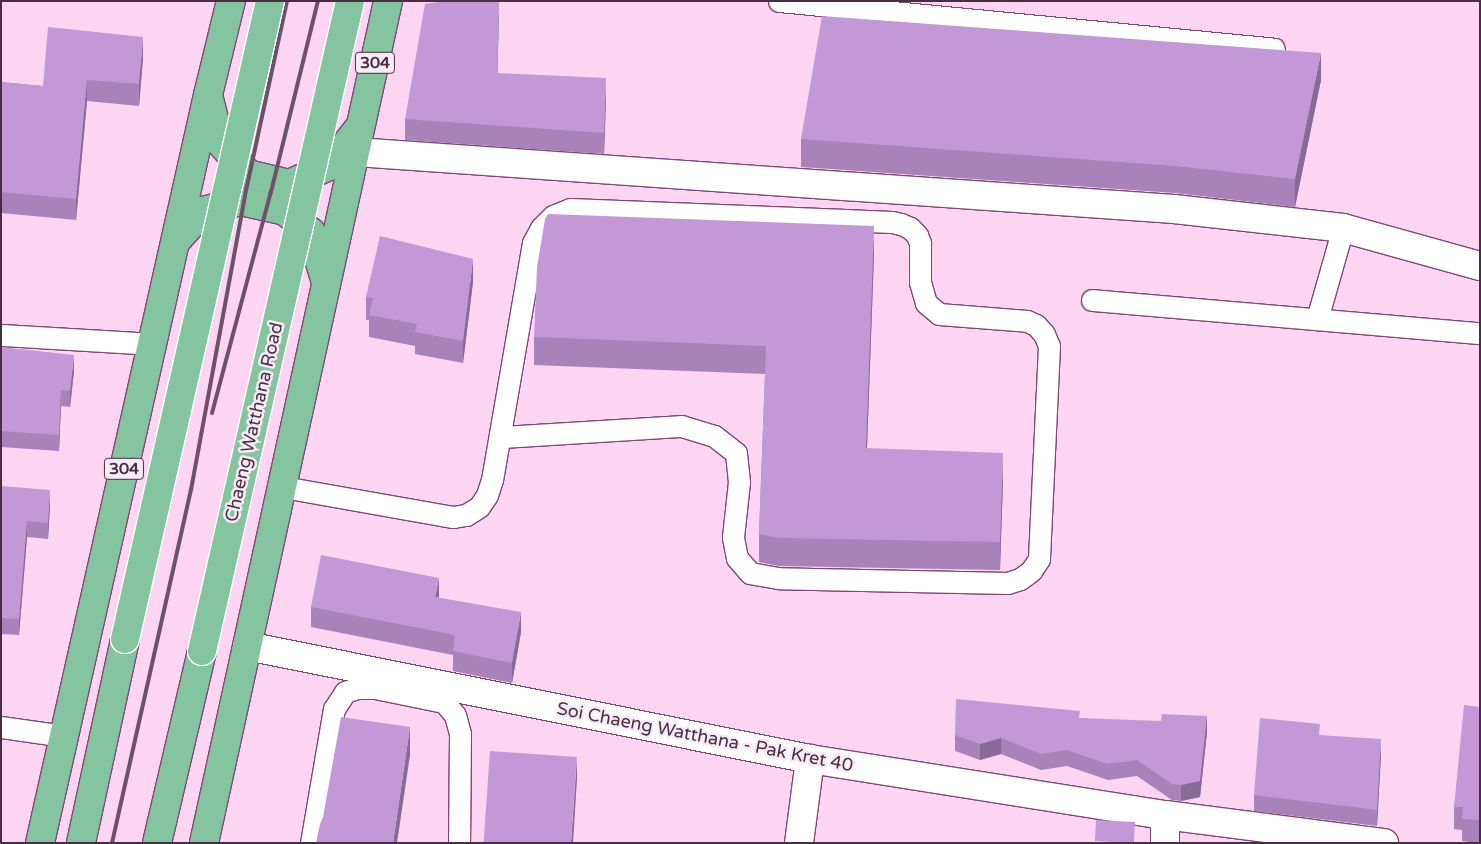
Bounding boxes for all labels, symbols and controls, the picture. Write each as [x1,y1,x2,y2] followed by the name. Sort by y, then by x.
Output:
[354,49,396,76] road number: 304
[221,320,287,524] street label: Chaeng Watthana Road
[103,456,145,482] road number: 304
[555,698,855,776] street label: Soi Chaeng Watthana - Pak Kret 40

